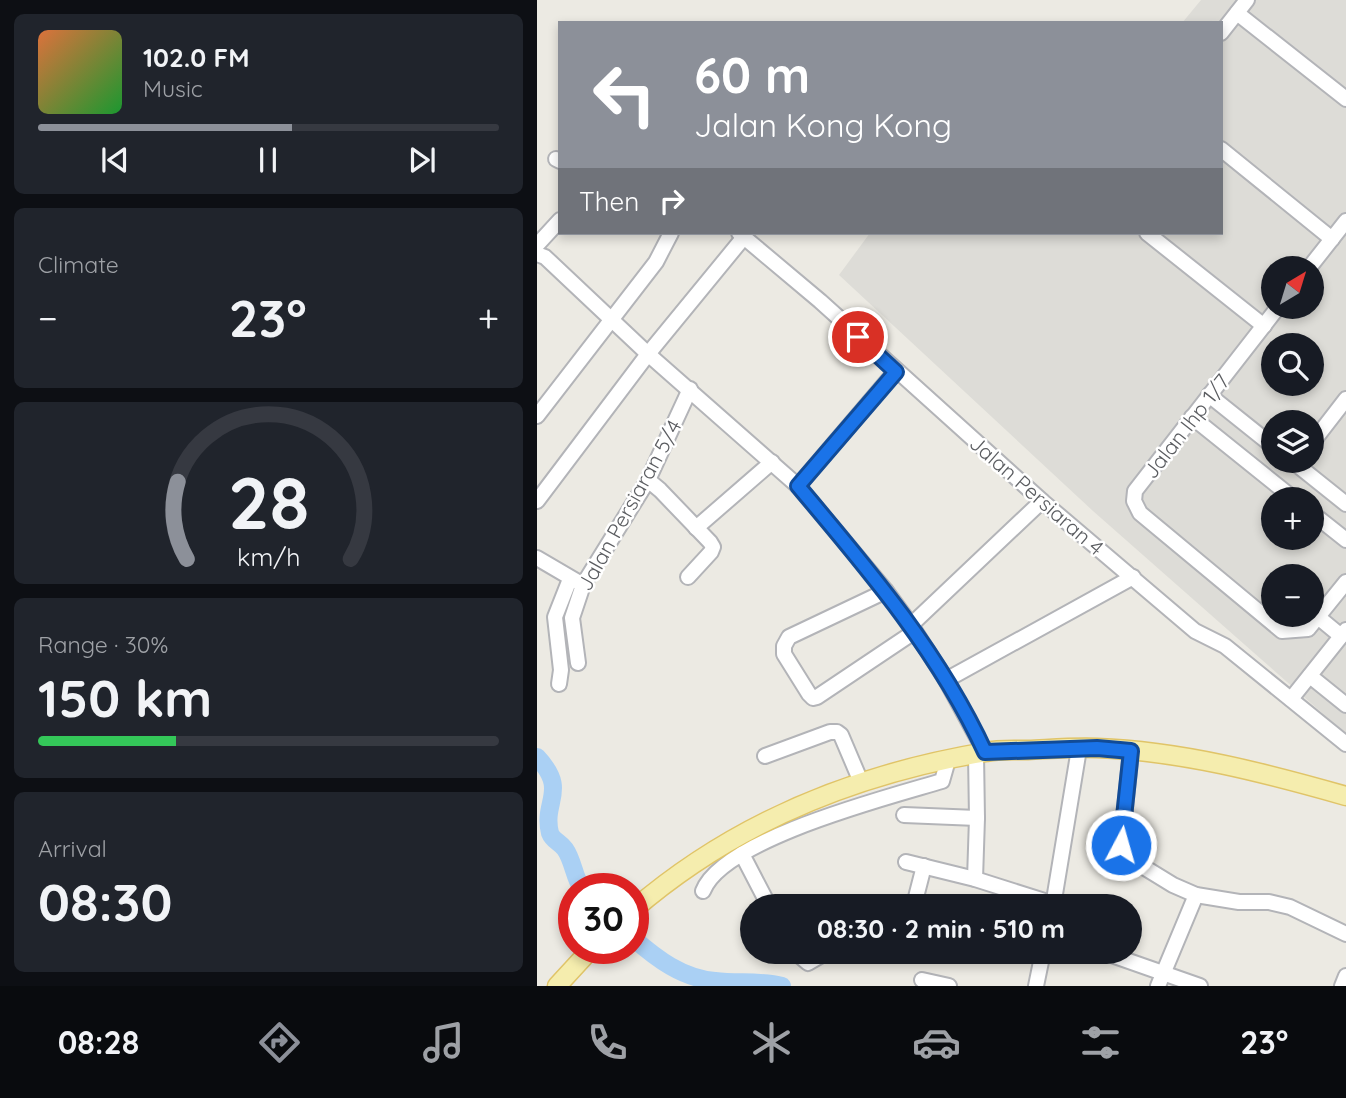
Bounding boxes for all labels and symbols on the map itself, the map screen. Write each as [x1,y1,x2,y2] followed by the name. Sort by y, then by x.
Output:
[1261,256,1325,318] north arrow
[828,307,888,367] pin
[1137,368,1235,483] street label: Jalan Ihp 1/7
[571,415,687,595] street label: Jalan Persiaran 5/4
[965,430,1109,560] street label: Jalan Persiaran 4
[1084,808,1158,882] position arrow
[558,873,649,964] speed limit sign: 30

